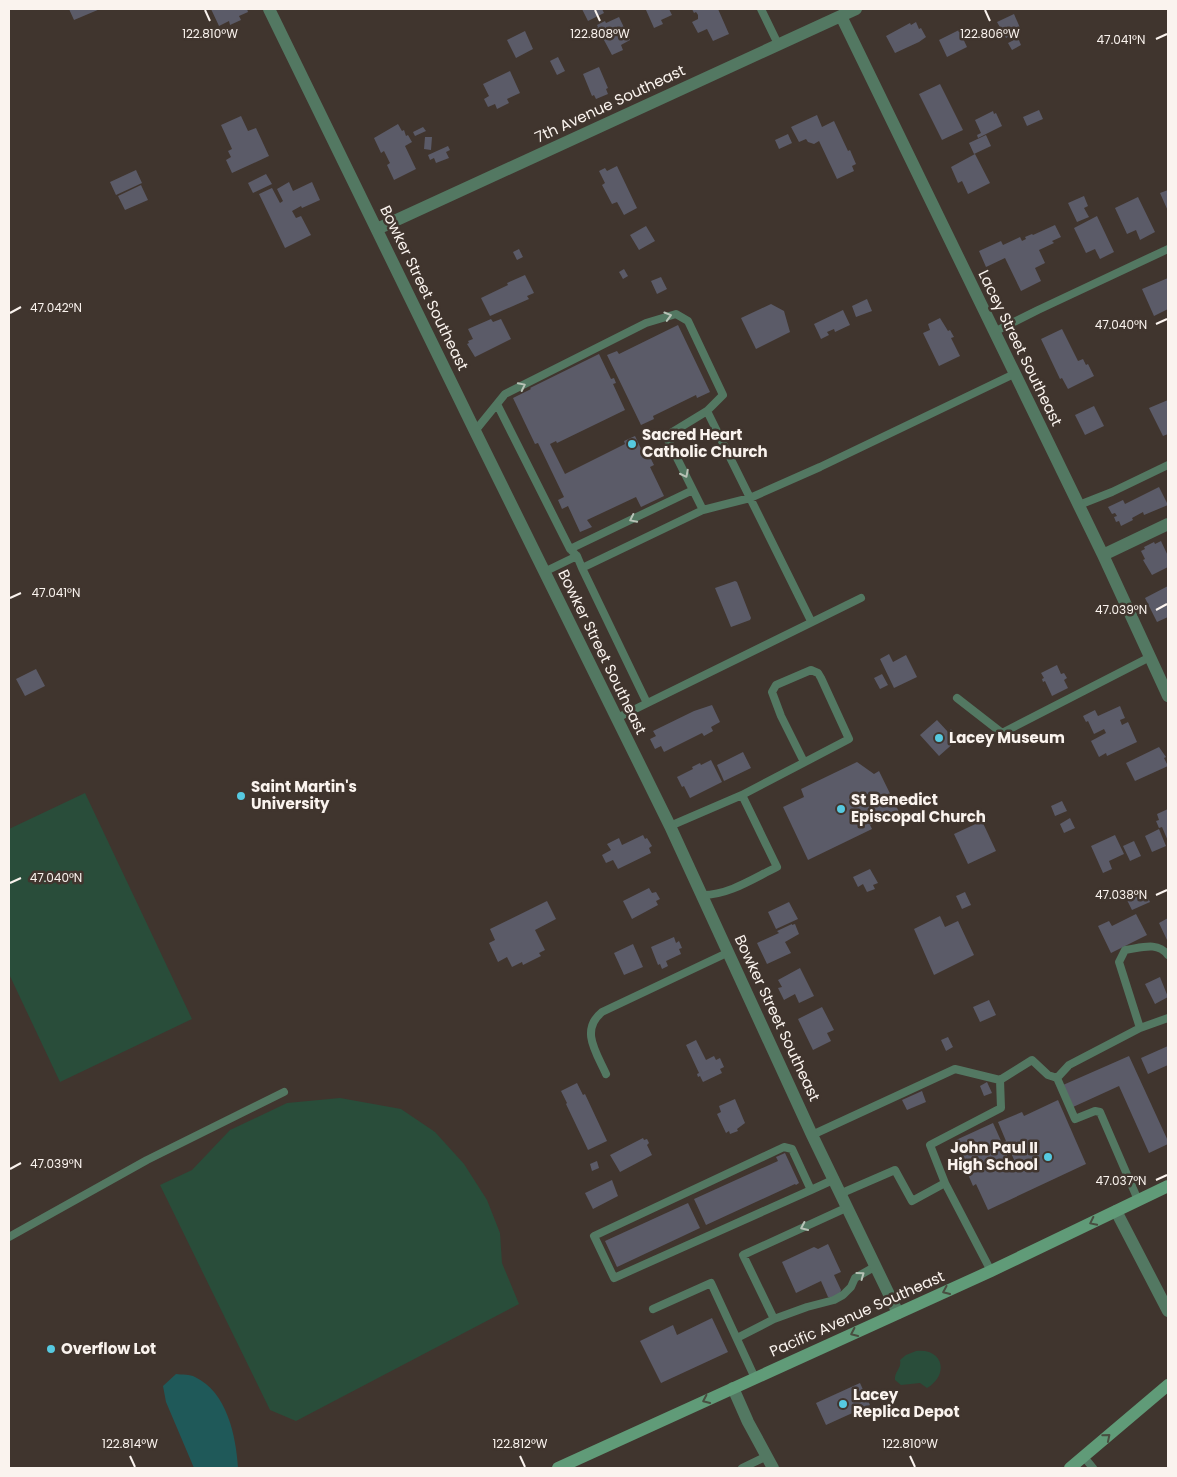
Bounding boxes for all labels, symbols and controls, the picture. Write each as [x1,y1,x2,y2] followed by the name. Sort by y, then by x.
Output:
[182,25,238,42] text: 122.810°W
[570,25,630,42] text: 122.808°W
[960,25,1020,42] text: 122.806°W
[1097,31,1145,48] text: 47.041°N
[531,60,688,148] street label: 7th Avenue Southeast
[375,202,474,374] street label: Bowker Street Southeast
[973,266,1067,429] street label: Lacey Street Southeast
[30,299,82,316] text: 47.042°N
[663,312,672,322] one-way arrow
[1095,316,1147,333] text: 47.040°N
[517,382,526,392] one-way arrow
[642,424,768,462] place label: Sacred Heart Catholic Church
[626,438,638,450] marker: Sacred Heart Catholic Church
[679,469,689,478] one-way arrow
[629,512,638,523] one-way arrow
[553,566,652,738] street label: Bowker Street Southeast
[32,584,80,601] text: 47.041°N
[1095,601,1147,618] text: 47.039°N
[949,727,1065,748] place label: Lacey Museum
[933,732,945,744] marker: Lacey Museum
[251,776,357,814] place label: Saint Martin's University
[851,789,986,827] place label: St Benedict Episcopal Church
[235,790,247,802] marker: Saint Martin's University
[835,803,847,815] marker: St Benedict Episcopal Church
[30,869,82,886] text: 47.040°N
[1095,886,1147,903] text: 47.038°N
[730,931,825,1104] street label: Bowker Street Southeast
[947,1137,1038,1175] place label: John Paul II High School
[1042,1151,1054,1163] marker: John Paul II High School
[30,1155,82,1172] text: 47.039°N
[1095,1172,1147,1189] text: 47.037°N
[1089,1216,1098,1226] one-way arrow
[800,1221,809,1232] one-way arrow
[766,1265,948,1362] street label: Pacific Avenue Southeast
[855,1272,865,1281] one-way arrow
[942,1285,951,1296] one-way arrow
[850,1327,859,1338] one-way arrow
[61,1338,156,1359] place label: Overflow Lot
[45,1343,57,1355] marker: Overflow Lot
[853,1384,959,1422] place label: Lacey Replica Depot
[702,1394,711,1405] one-way arrow
[837,1398,849,1410] marker: Lacey Replica Depot
[1101,1434,1110,1442] one-way arrow
[102,1435,158,1452] text: 122.814°W
[492,1435,548,1452] text: 122.812°W
[882,1435,938,1452] text: 122.810°W

